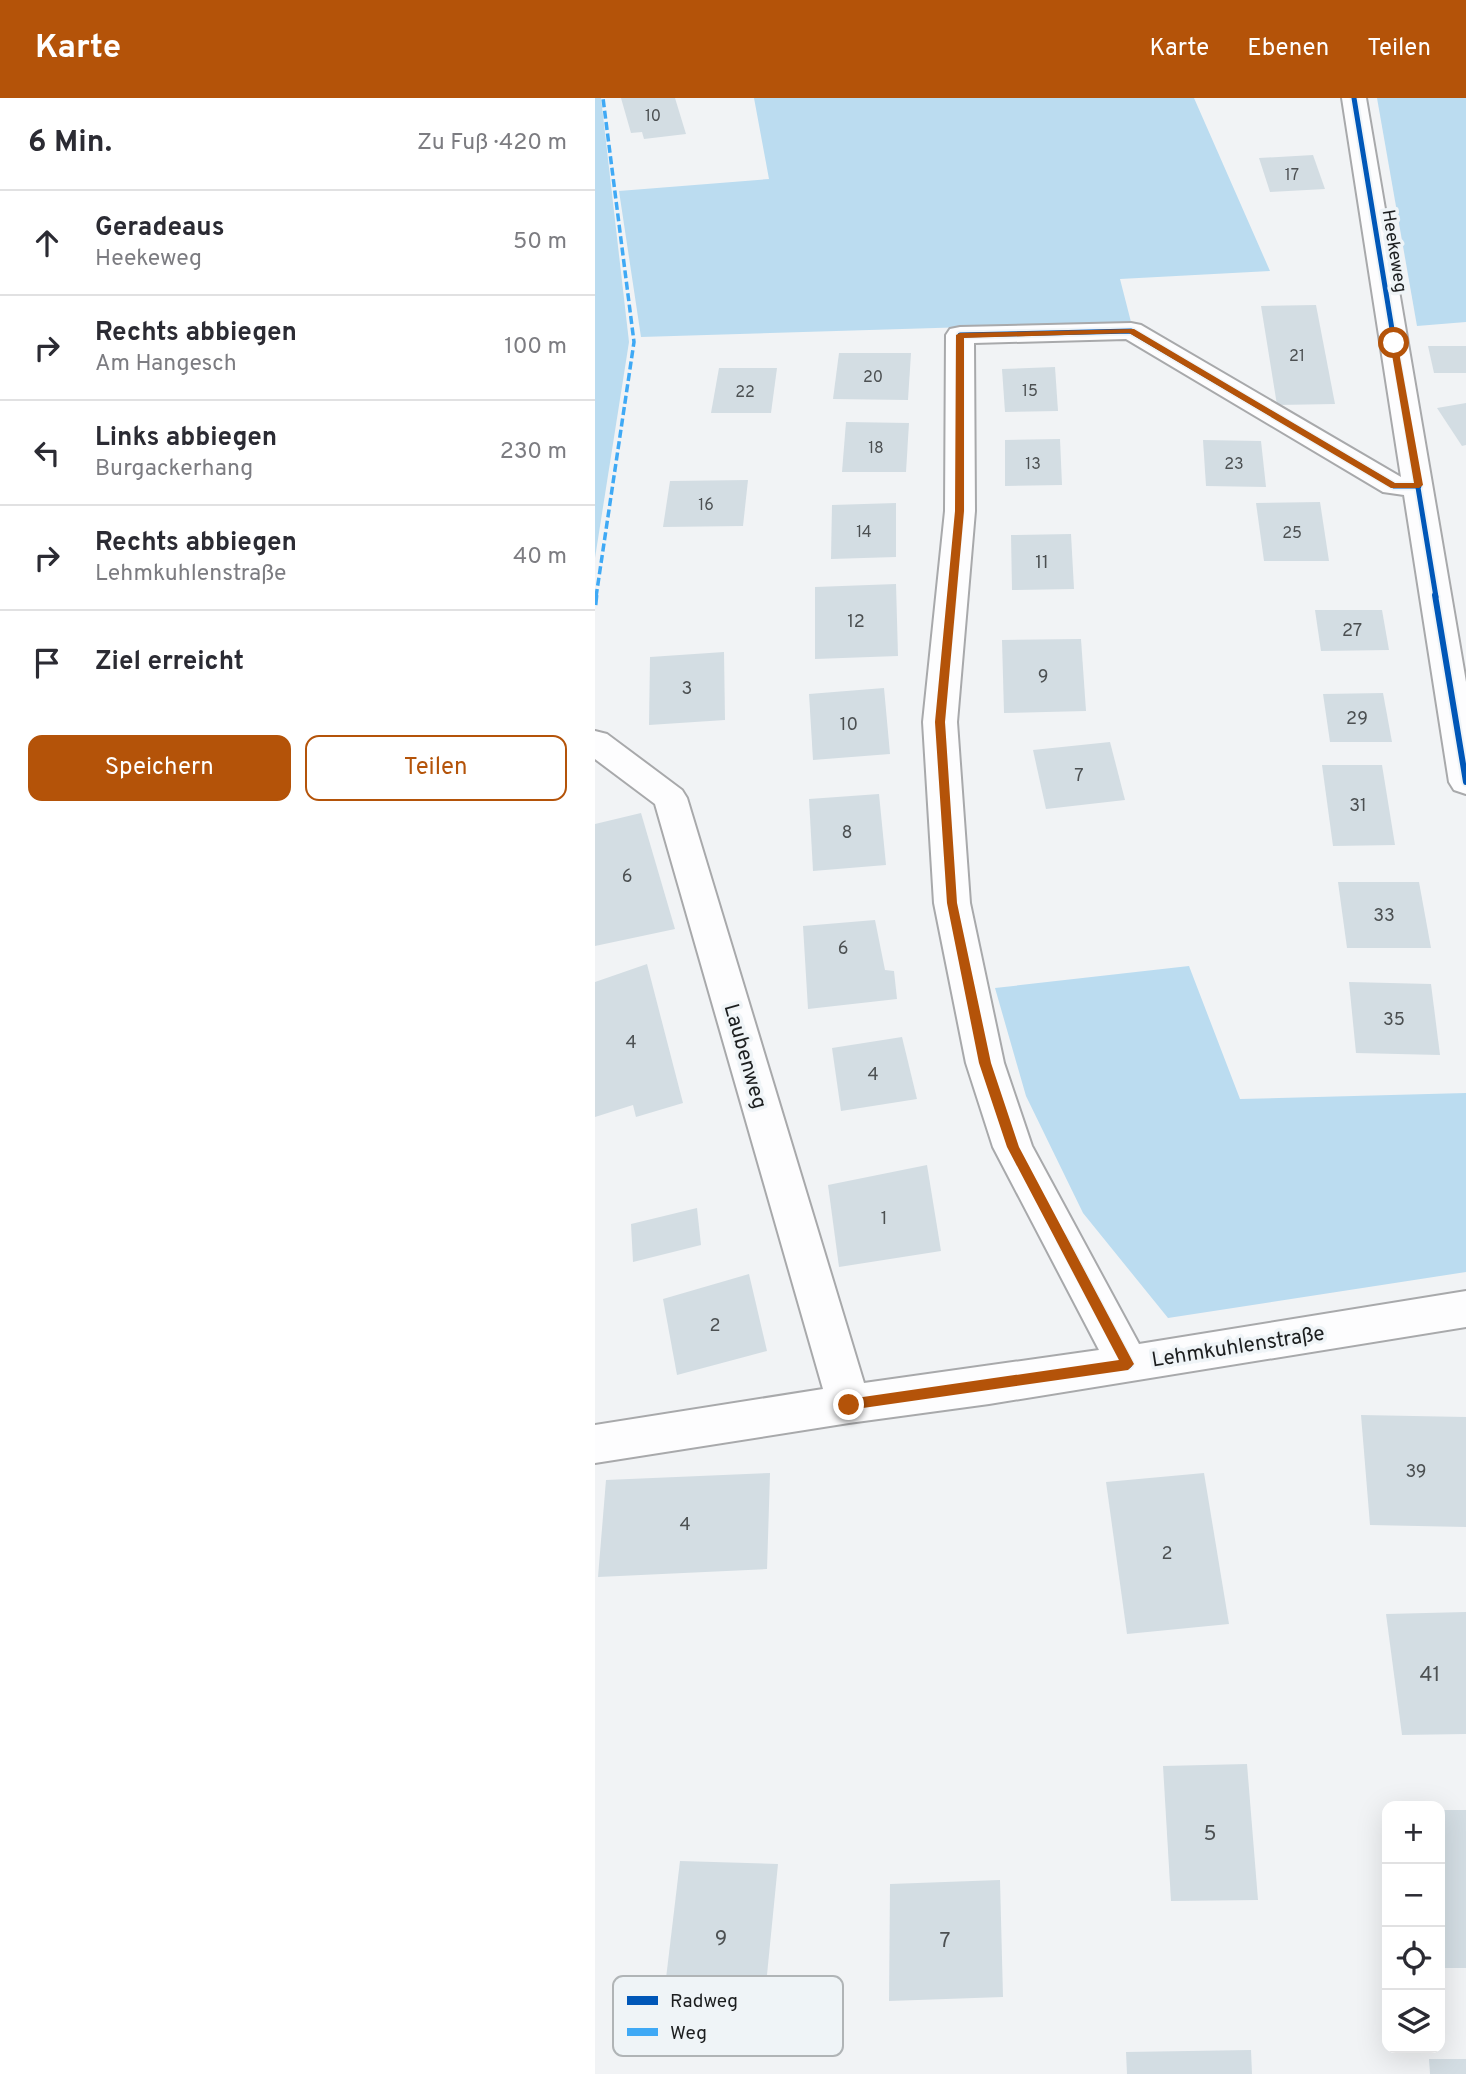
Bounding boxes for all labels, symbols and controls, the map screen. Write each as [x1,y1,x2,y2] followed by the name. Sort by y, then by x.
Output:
[35,28,121,70] text: Karte
[1149,34,1209,64] text: Karte
[1247,34,1329,64] text: Ebenen
[1367,34,1431,64] text: Teilen
[645,107,661,127] house number: 10
[28,125,112,162] text: 6 Min.
[417,129,567,158] text: Zu Fuß · 420 m
[1285,166,1299,186] house number: 17
[1376,208,1411,294] street label: Heekeweg
[95,212,224,245] text: Geradeaus
[28,224,66,262] icon: ahead
[513,228,567,257] text: 50 m
[95,245,202,274] text: Heekeweg
[95,317,297,350] text: Rechts abbiegen
[1378,327,1409,358] route start
[28,329,66,367] icon: right
[504,333,567,362] text: 100 m
[1289,347,1305,367] house number: 21
[95,350,237,379] text: Am Hangesch
[863,368,883,388] house number: 20
[1022,382,1038,402] house number: 15
[735,383,755,403] house number: 22
[95,422,277,455] text: Links abbiegen
[28,434,66,472] icon: left
[500,438,567,467] text: 230 m
[868,439,884,459] house number: 18
[95,455,253,484] text: Burgackerhang
[1025,455,1041,475] house number: 13
[1224,455,1244,475] house number: 23
[698,496,714,516] house number: 16
[856,523,872,543] house number: 14
[1282,524,1302,544] house number: 25
[95,527,297,560] text: Rechts abbiegen
[28,539,66,577] icon: right
[513,543,567,572] text: 40 m
[1035,552,1049,575] house number: 11
[95,560,286,589] text: Lehmkuhlenstraße
[847,611,865,634] house number: 12
[1342,620,1362,643] house number: 27
[28,644,66,682] icon: arrive
[95,646,244,679] text: Ziel erreicht
[1038,666,1048,689] house number: 9
[682,678,692,701] house number: 3
[1346,708,1368,731] house number: 29
[840,714,858,737] house number: 10
[28,735,291,801] button: Speichern
[305,735,567,801] button: Teilen
[1074,765,1084,788] house number: 7
[1349,795,1367,818] house number: 31
[842,822,853,845] house number: 8
[622,866,632,889] house number: 6
[1373,905,1395,928] house number: 33
[838,938,848,961] house number: 6
[717,1001,772,1112] street label: Laubenweg
[1383,1009,1405,1032] house number: 35
[625,1032,637,1055] house number: 4
[867,1064,879,1087] house number: 4
[881,1208,887,1231] house number: 1
[709,1315,721,1338] house number: 2
[1150,1320,1327,1374] street label: Lehmkuhlenstraße
[833,1389,864,1420] route end
[1405,1461,1427,1484] house number: 39
[679,1514,691,1537] house number: 4
[1161,1543,1173,1566] house number: 2
[1420,1662,1440,1689] house number: 41
[1382,1801,1445,2053] map controls
[1382,1801,1445,1864] button: +
[1203,1821,1217,1848] house number: 5
[1382,1864,1445,1927] button: −
[715,1926,727,1953] house number: 9
[1382,1927,1445,1990] button: locate
[940,1928,951,1955] house number: 7
[613,1976,843,2056] legend
[670,1990,738,2014] text: Radweg
[1382,1990,1445,2053] button: layers
[670,2022,707,2046] text: Weg

